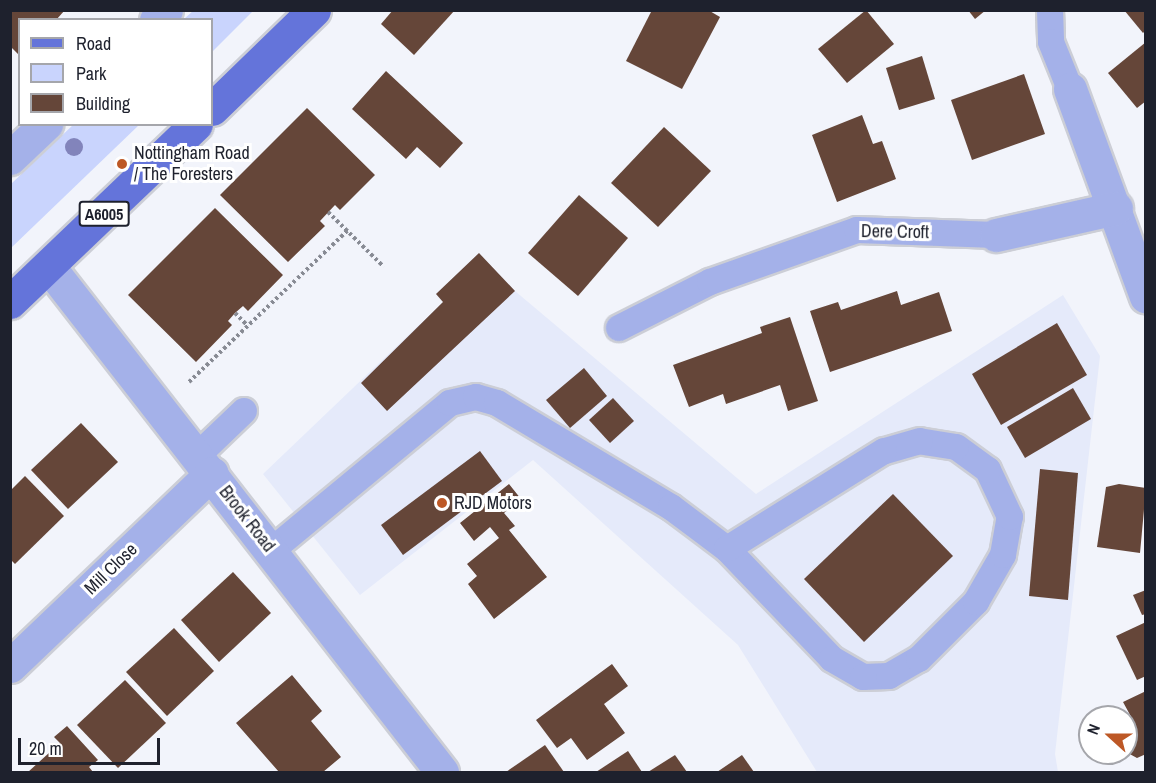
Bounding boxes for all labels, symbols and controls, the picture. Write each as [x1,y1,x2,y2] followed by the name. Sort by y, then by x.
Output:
[18,18,213,126] legend
[76,31,111,56] text: Road
[76,61,106,86] text: Park
[76,91,130,116] text: Building
[134,143,250,186] place label: Nottingham Road / The Foresters
[115,157,129,171] marker: Nottingham Road / The Foresters
[78,201,130,227] road number: A6005
[861,221,929,243] street label: Dere Croft
[214,482,280,556] street label: Brook Road
[454,492,532,514] place label: RJD Motors
[435,496,449,510] marker: RJD Motors
[80,539,142,599] street label: Mill Close
[1078,705,1138,765] north arrow
[1081,721,1105,738] text: N
[21,726,164,764] scale bar
[29,736,62,761] text: 20 m

